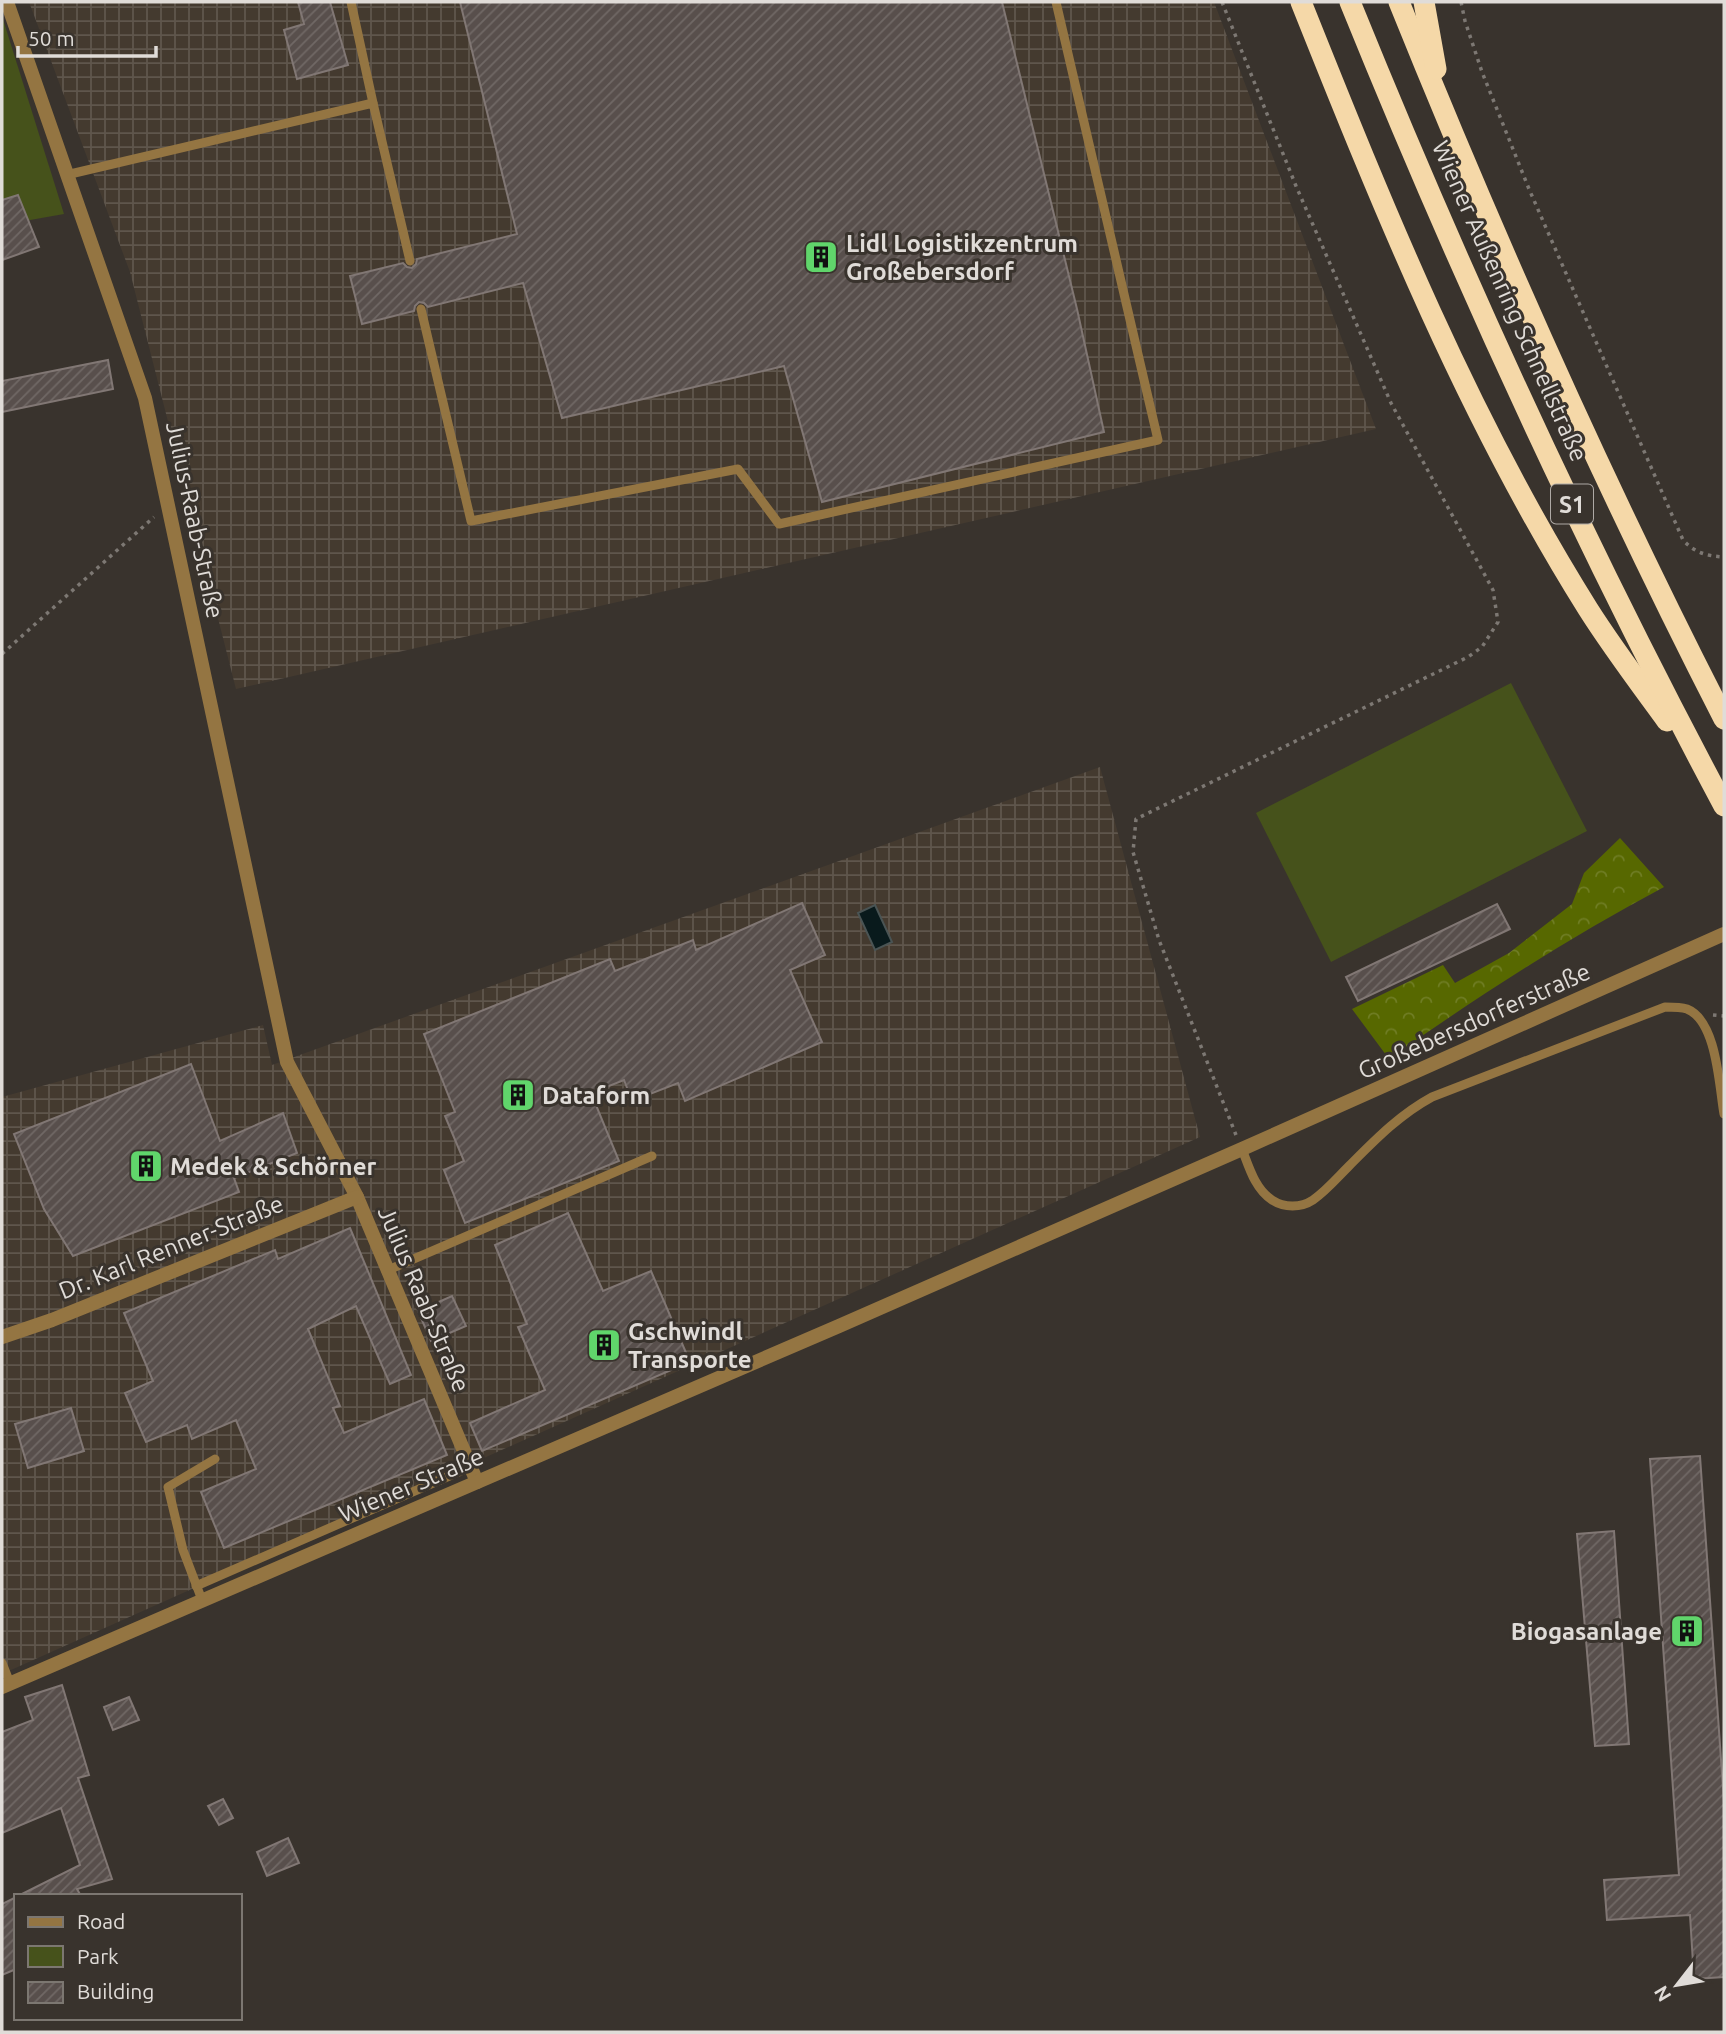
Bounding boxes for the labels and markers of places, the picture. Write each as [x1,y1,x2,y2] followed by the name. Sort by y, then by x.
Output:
[846,230,1078,285] place label: Lidl Logistikzentrum Großebersdorf
[802,238,840,276] building icon: Lidl Logistikzentrum Großebersdorf
[499,1076,537,1114] building icon: Dataform
[542,1082,650,1109] place label: Dataform
[127,1147,165,1185] building icon: Medek & Schörner
[170,1153,376,1180] place label: Medek & Schörner
[628,1318,752,1373] place label: Gschwindl Transporte
[585,1326,623,1364] building icon: Gschwindl Transporte
[1668,1612,1706,1650] building icon: Biogasanlage
[1511,1618,1662,1645] place label: Biogasanlage

